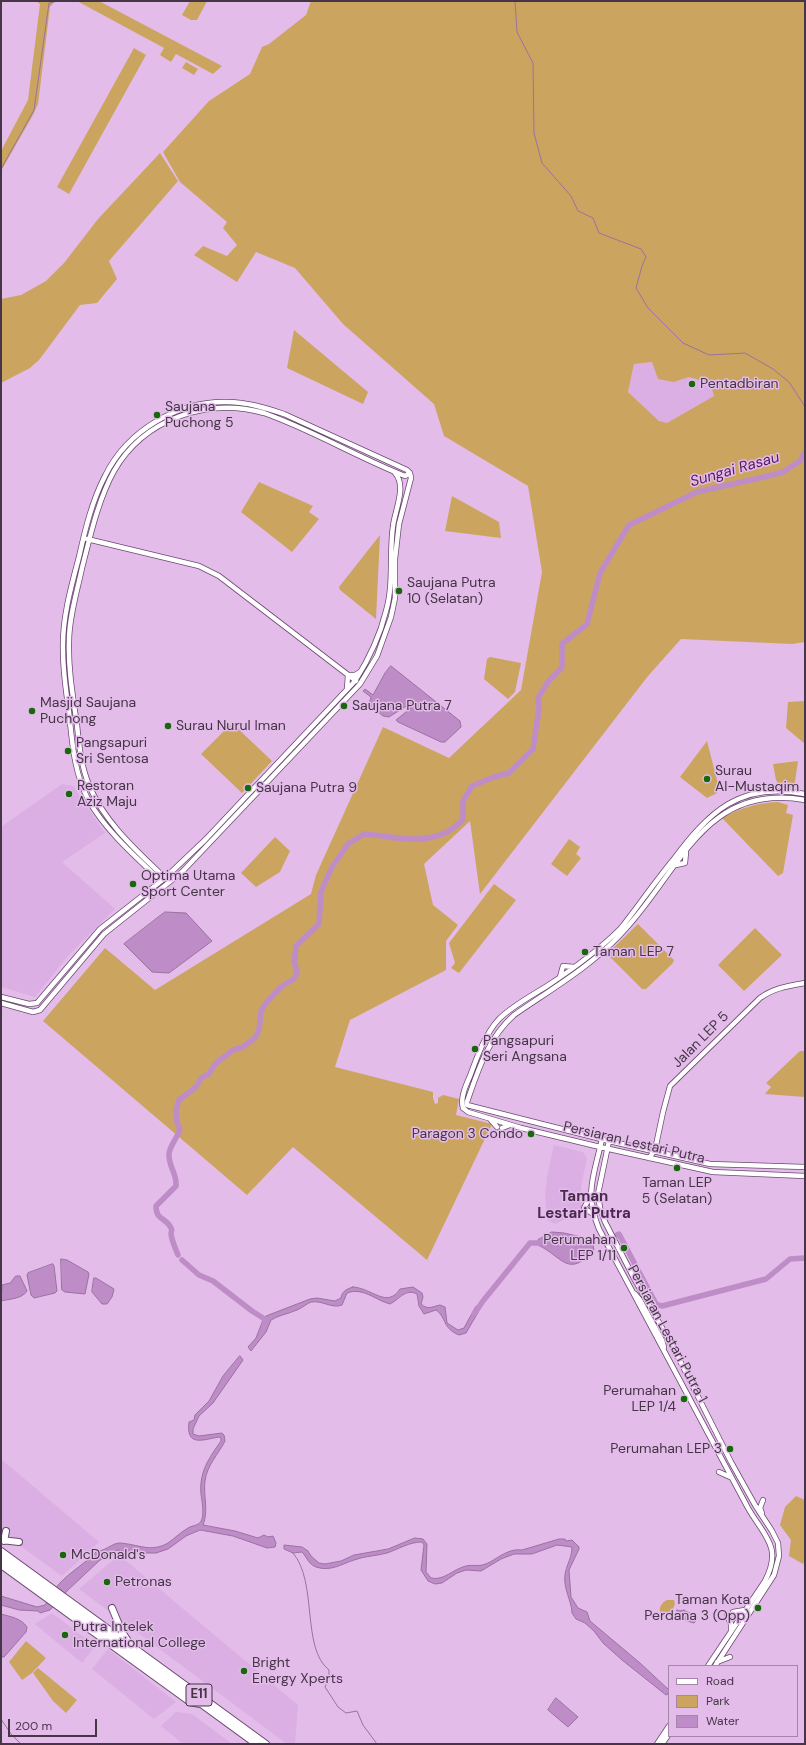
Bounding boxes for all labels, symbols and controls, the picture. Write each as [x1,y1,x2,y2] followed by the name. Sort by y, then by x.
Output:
[700,376,779,392] place label: Pentadbiran
[687,379,697,389] marker: Pentadbiran
[165,399,234,432] place label: Saujana Puchong 5
[152,410,162,420] marker: Saujana Puchong 5
[688,449,782,491] water label: Sungai Rasau
[407,575,496,608] place label: Saujana Putra 10 (Selatan)
[394,586,404,596] marker: Saujana Putra 10 (Selatan)
[40,695,136,728] place label: Masjid Saujana Puchong
[352,698,452,714] place label: Saujana Putra 7
[339,701,349,711] marker: Saujana Putra 7
[27,706,37,716] marker: Masjid Saujana Puchong
[176,718,286,734] place label: Surau Nurul Iman
[163,721,173,731] marker: Surau Nurul Iman
[76,735,149,768] place label: Pangsapuri Sri Sentosa
[63,746,73,756] marker: Pangsapuri Sri Sentosa
[715,763,799,796] place label: Surau Al-Mustaqim
[702,774,712,784] marker: Surau Al-Mustaqim
[77,778,137,810] place label: Restoran Aziz Maju
[256,780,357,796] place label: Saujana Putra 9
[243,783,253,793] marker: Saujana Putra 9
[64,789,74,799] marker: Restoran Aziz Maju
[141,868,235,900] place label: Optima Utama Sport Center
[128,879,138,889] marker: Optima Utama Sport Center
[593,944,674,960] place label: Taman LEP 7
[580,947,590,957] marker: Taman LEP 7
[669,1008,733,1072] street label: Jalan LEP 5
[483,1033,567,1066] place label: Pangsapuri Seri Angsana
[470,1044,480,1054] marker: Pangsapuri Seri Angsana
[561,1119,707,1167] street label: Persiaran Lestari Putra
[412,1126,523,1142] place label: Paragon 3 Condo
[526,1129,536,1139] marker: Paragon 3 Condo
[672,1163,682,1173] marker: Taman LEP 5 (Selatan)
[642,1175,712,1208] place label: Taman LEP 5 (Selatan)
[537,1188,631,1223] district label: Taman Lestari Putra
[543,1232,616,1264] place label: Perumahan LEP 1/11
[619,1243,629,1253] marker: Perumahan LEP 1/11
[624,1262,710,1406] street label: Persiaran Lestari Putra 1
[603,1383,676,1416] place label: Perumahan LEP 1/4
[679,1394,689,1404] marker: Perumahan LEP 1/4
[610,1441,722,1457] place label: Perumahan LEP 3
[725,1444,735,1454] marker: Perumahan LEP 3
[71,1547,146,1563] place label: McDonald's
[58,1550,68,1560] marker: McDonald's
[115,1574,172,1590] place label: Petronas
[102,1577,112,1587] marker: Petronas
[644,1592,750,1624] place label: Taman Kota Perdana 3 (Opp)
[753,1603,763,1613] marker: Taman Kota Perdana 3 (Opp)
[73,1619,206,1652] place label: Putra Intelek International College
[60,1630,70,1640] marker: Putra Intelek International College
[252,1655,343,1688] place label: Bright Energy Xperts
[668,1665,798,1737] legend
[239,1666,249,1676] marker: Bright Energy Xperts
[706,1673,734,1689] text: Road
[186,1684,212,1706] road number: E11
[706,1693,730,1709] text: Park
[10,1711,99,1737] scale bar
[706,1713,739,1729] text: Water
[15,1718,52,1734] text: 200 m

